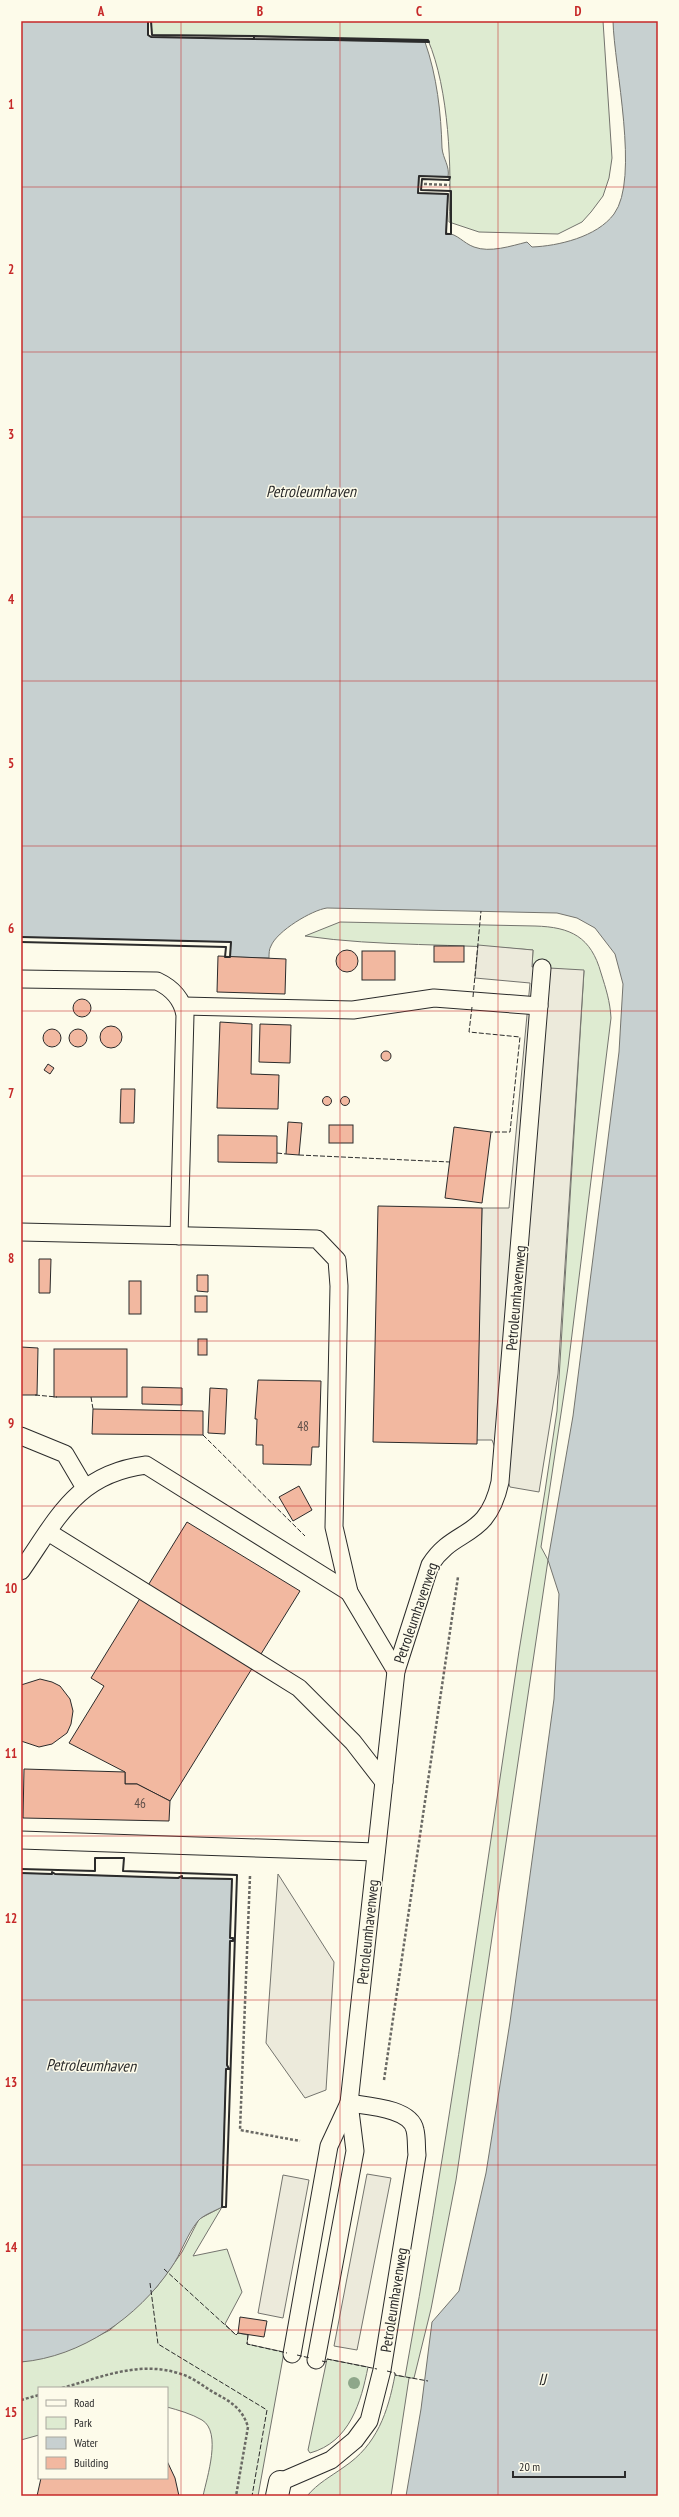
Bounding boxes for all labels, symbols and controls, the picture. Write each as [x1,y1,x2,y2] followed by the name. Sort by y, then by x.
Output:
[97,3,105,20] text: A
[257,3,263,20] text: B
[416,3,422,20] text: C
[575,3,582,20] text: D
[8,96,14,113] text: 1
[8,261,14,278] text: 2
[8,426,14,443] text: 3
[266,481,357,501] water label: Petroleumhaven
[8,591,15,608] text: 4
[8,755,14,772] text: 5
[8,920,14,937] text: 6
[8,1085,14,1102] text: 7
[501,1244,530,1351] street label: Petroleumhavenweg
[8,1250,14,1267] text: 8
[8,1415,14,1432] text: 9
[297,1418,309,1435] house number: 48
[389,1560,442,1666] street label: Petroleumhavenweg
[5,1580,17,1597] text: 10
[5,1745,17,1762] text: 11
[134,1795,146,1812] house number: 46
[353,1878,382,1985] street label: Petroleumhavenweg
[5,1910,17,1927] text: 12
[46,2054,137,2076] water label: Petroleumhaven
[5,2074,17,2091] text: 13
[5,2239,18,2256] text: 14
[376,2246,411,2354] street label: Petroleumhavenweg
[538,2369,548,2389] water label: IJ
[38,2387,168,2479] legend
[74,2395,94,2410] text: Road
[5,2404,17,2421] text: 15
[74,2415,92,2430] text: Park
[74,2435,99,2450] text: Water
[513,2453,625,2479] scale bar
[74,2455,109,2470] text: Building
[519,2459,540,2474] text: 20 m

